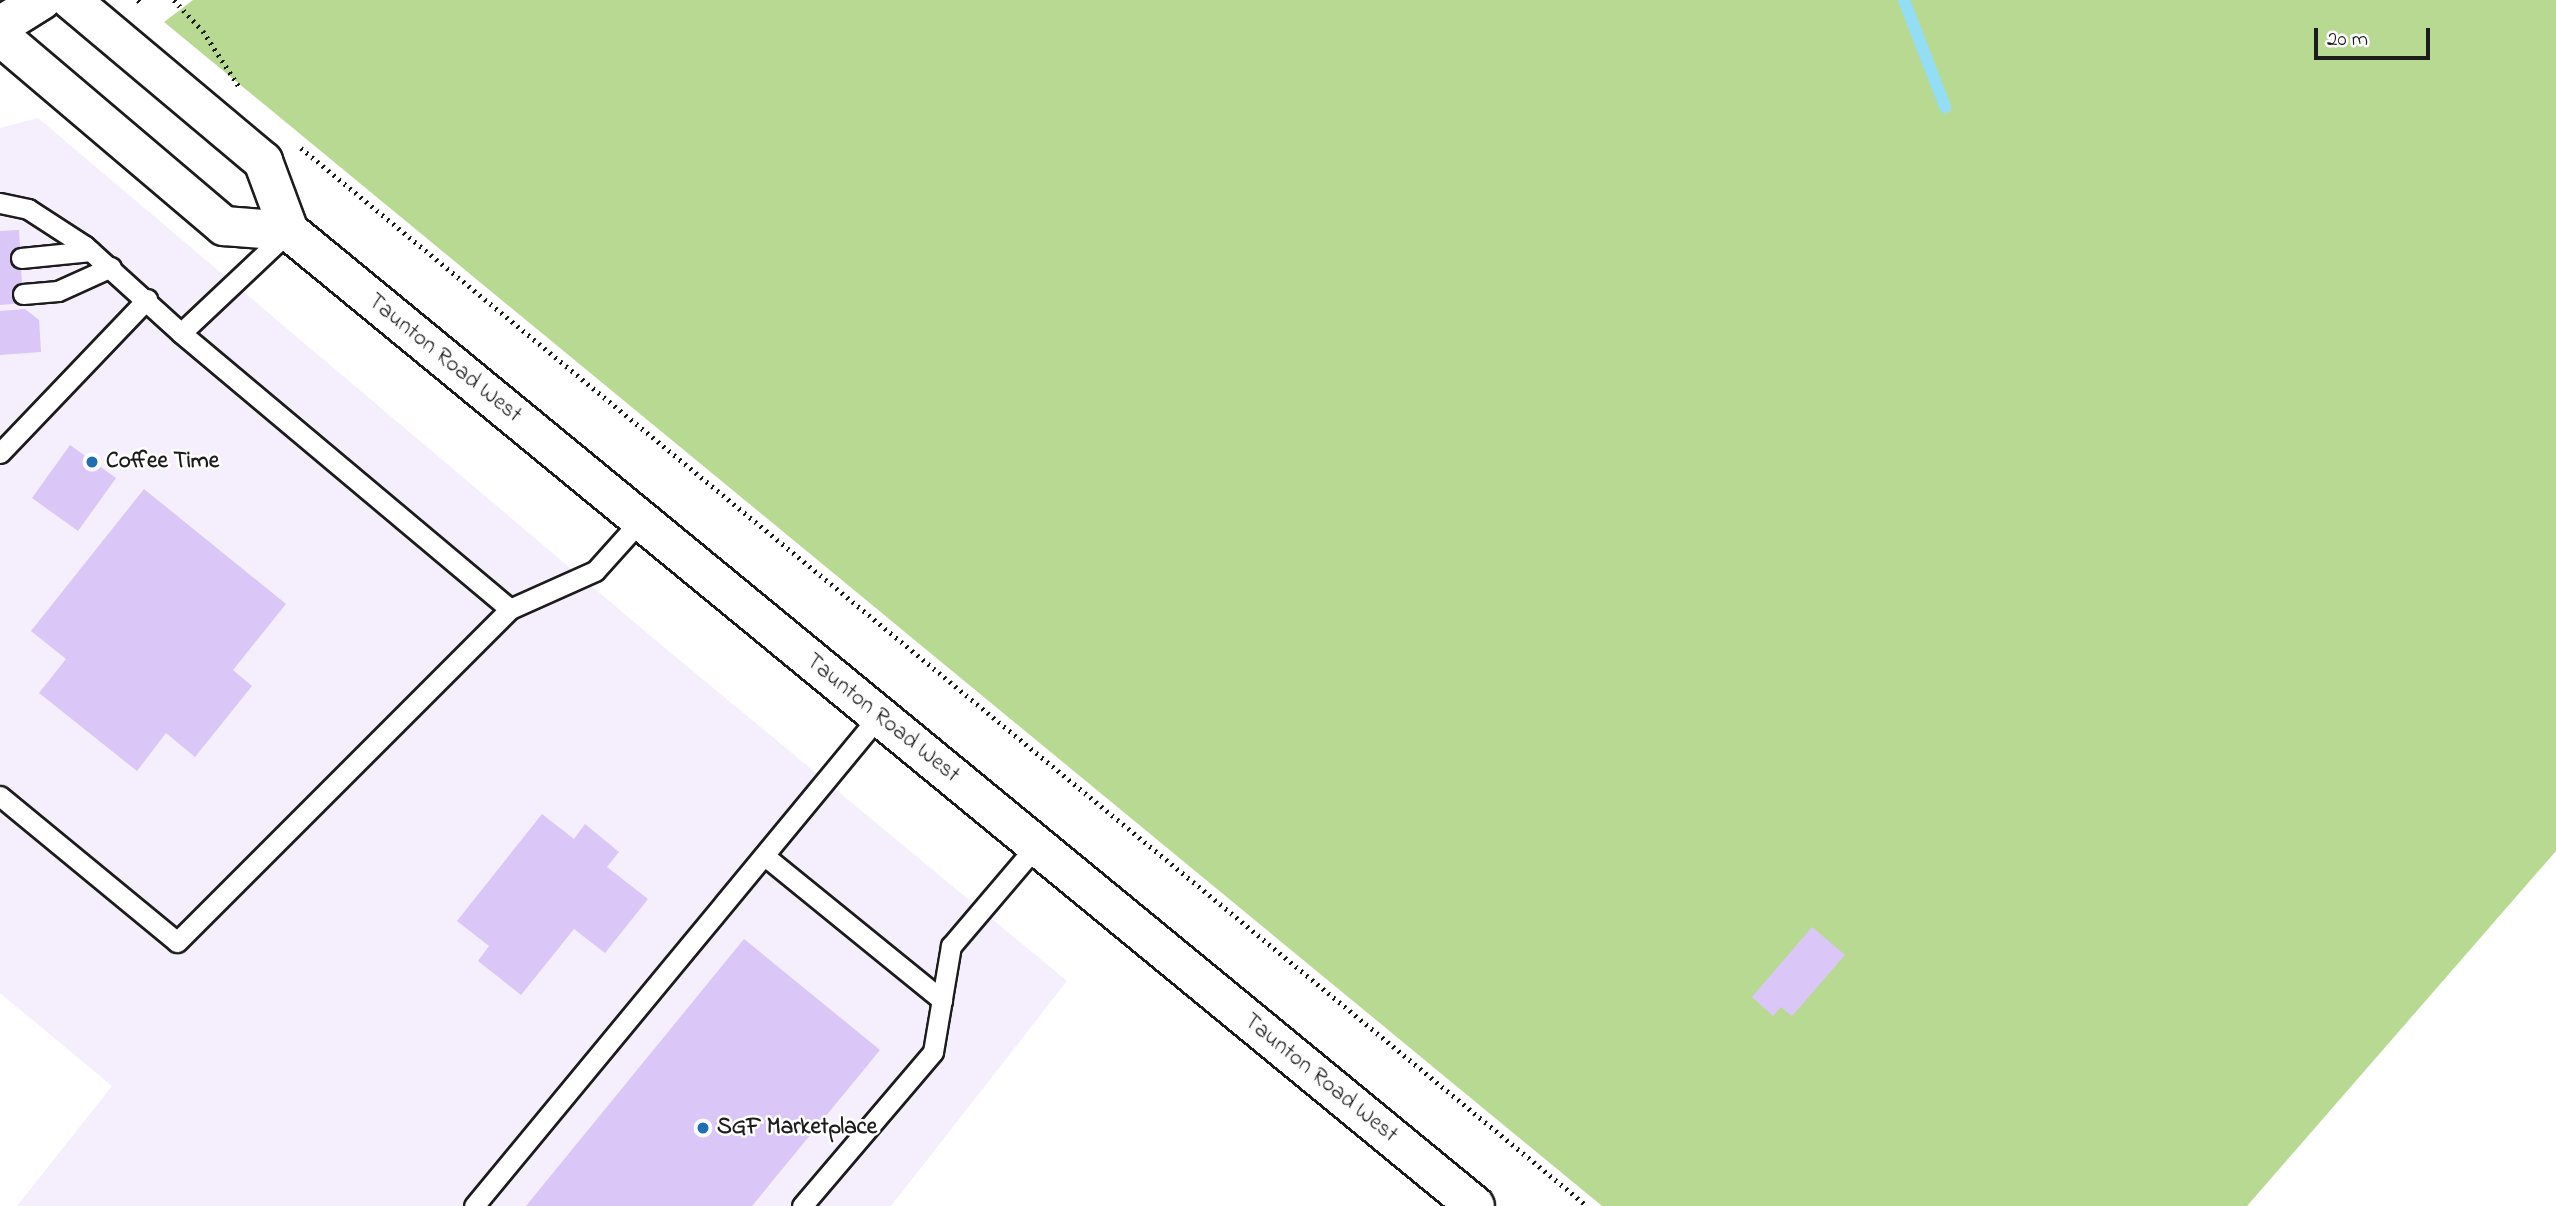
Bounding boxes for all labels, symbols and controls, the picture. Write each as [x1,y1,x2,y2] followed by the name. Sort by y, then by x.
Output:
[2318,14,2434,58] scale bar
[2327,25,2368,55] text: 20 m
[361,288,527,430] street label: Taunton Road West
[106,448,219,476] place label: Coffee Time
[84,454,100,470] marker: Coffee Time
[799,648,965,790] street label: Taunton Road West
[1237,1008,1403,1150] street label: Taunton Road West
[717,1114,877,1142] place label: SGF Marketplace
[695,1120,711,1136] marker: SGF Marketplace

